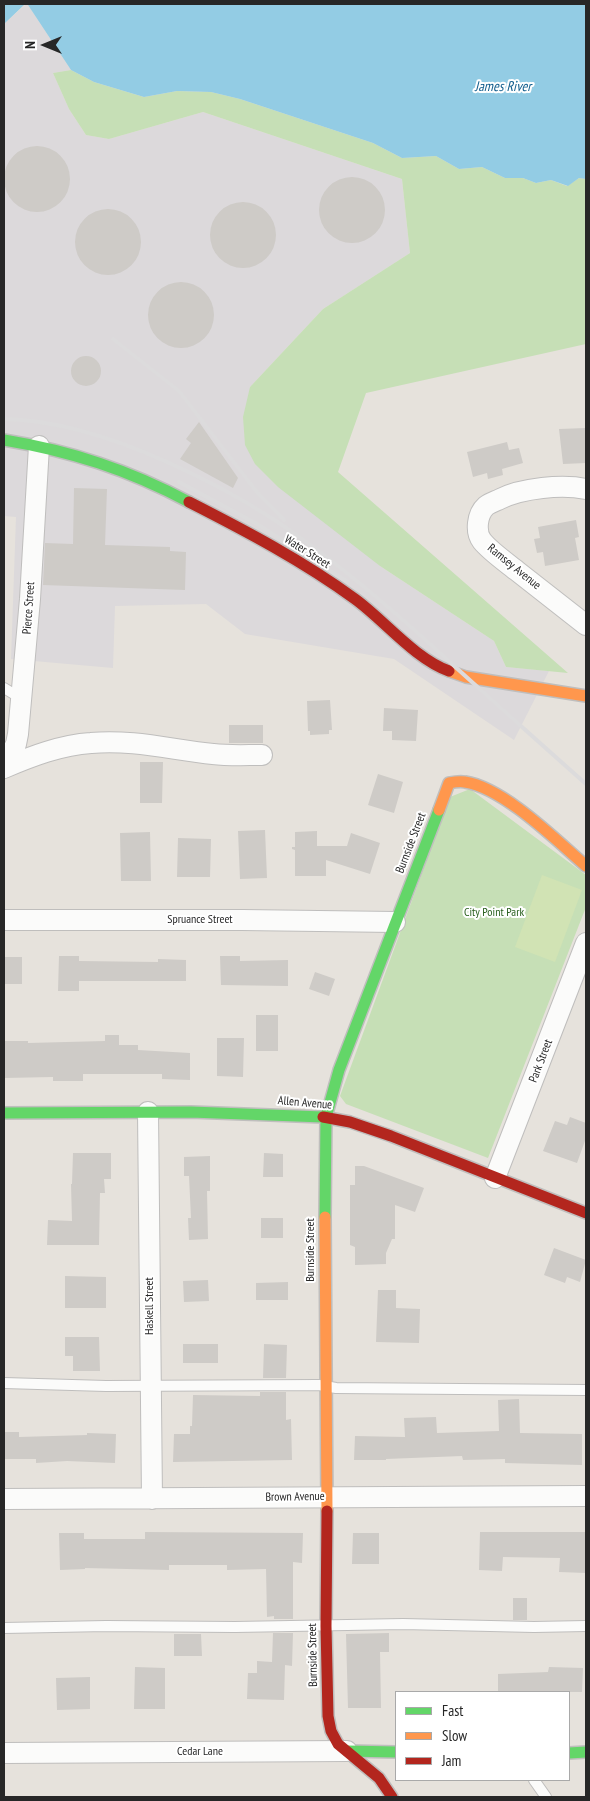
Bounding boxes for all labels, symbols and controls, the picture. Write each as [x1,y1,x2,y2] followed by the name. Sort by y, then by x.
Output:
[20,20,70,70] north arrow
[21,41,39,49] text: N
[475,79,531,95] water label: James River
[281,532,333,572] street label: Water Street
[484,541,544,593] street label: Ramsey Avenue
[20,581,38,635] street label: Pierce Street
[393,811,429,875] street label: Burnside Street
[464,906,524,920] park label: City Point Park
[167,913,233,927] street label: Spruance Street
[526,1037,556,1085] street label: Park Street
[277,1093,333,1113] street label: Allen Avenue
[304,1218,318,1282] street label: Burnside Street
[143,1277,157,1335] street label: Haskell Street
[265,1489,325,1505] street label: Brown Avenue
[305,1623,321,1687] street label: Burnside Street
[395,1691,570,1781] legend
[442,1701,463,1720] text: Fast
[442,1726,467,1745] text: Slow
[177,1745,223,1759] street label: Cedar Lane
[442,1751,461,1770] text: Jam

